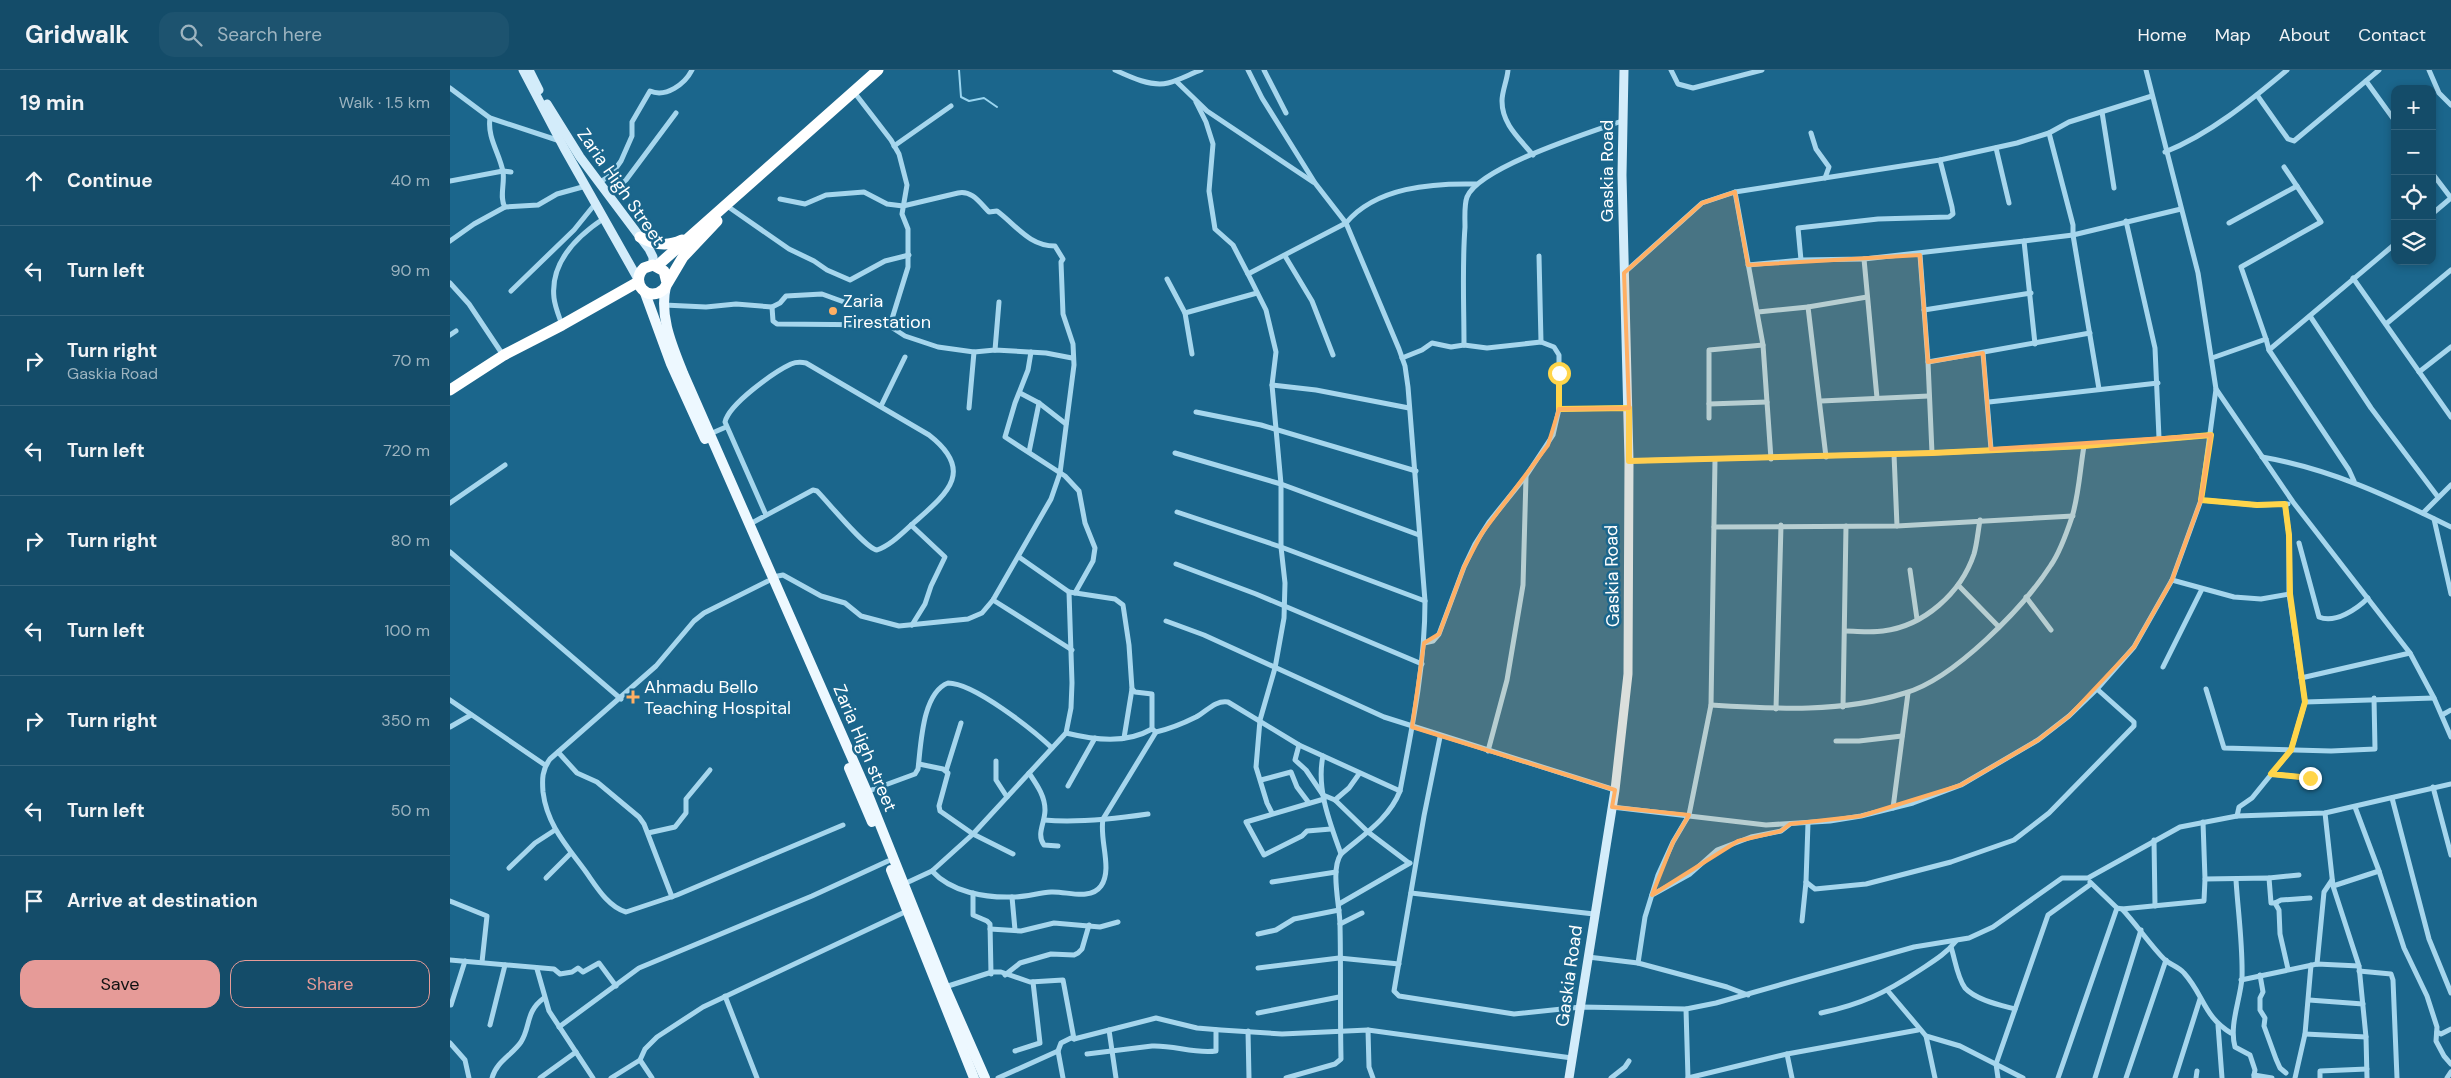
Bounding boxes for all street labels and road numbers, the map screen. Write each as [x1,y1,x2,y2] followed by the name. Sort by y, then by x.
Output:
[1595,120,1619,222] street label: Gaskia Road
[572,124,670,250] street label: Zaria High Street
[1599,525,1625,627] street label: Gaskia Road
[827,681,903,815] street label: Zaria High street
[1550,924,1588,1028] street label: Gaskia Road

